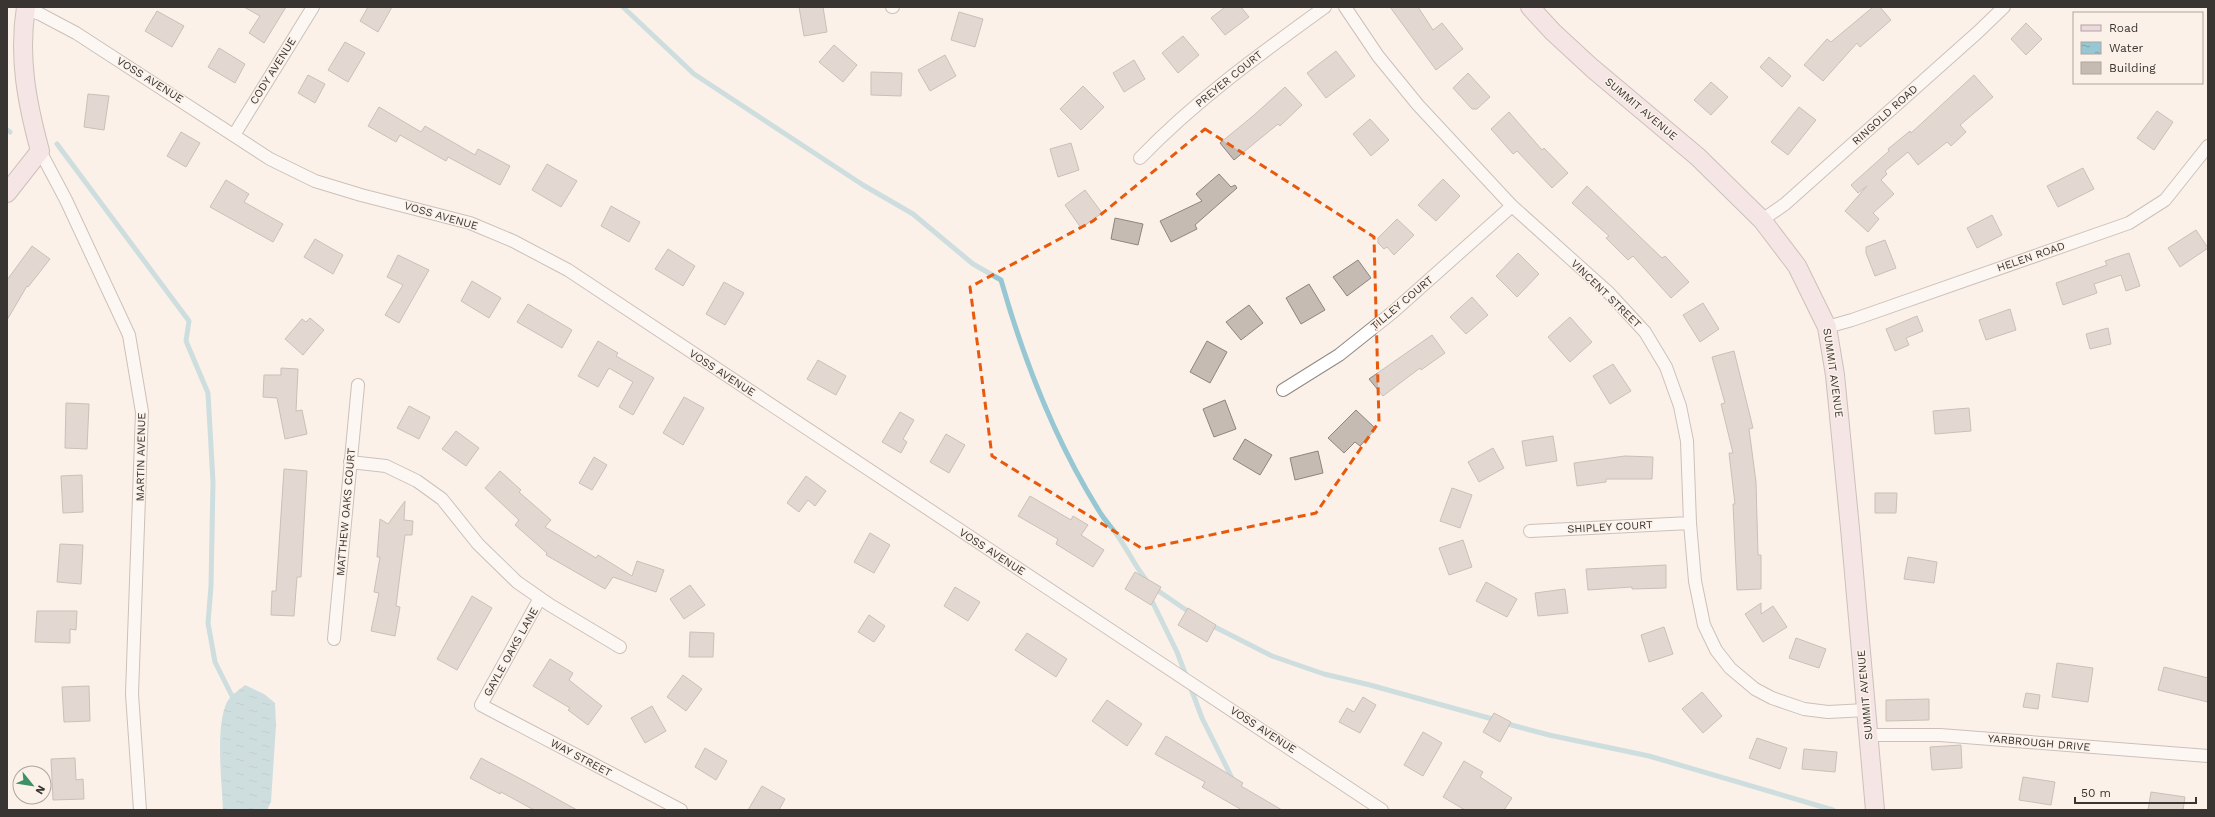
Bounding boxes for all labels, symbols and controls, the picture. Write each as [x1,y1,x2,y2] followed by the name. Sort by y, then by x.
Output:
[2073,12,2203,84] legend
[2109,21,2138,35] text: Road
[247,35,299,107] street label: CODY AVENUE
[2109,41,2144,55] text: Water
[1193,48,1265,110] street label: PREYER COURT
[114,54,186,106] street label: VOSS AVENUE
[2109,61,2156,75] text: Building
[1602,75,1680,143] street label: SUMMIT AVENUE
[1850,82,1920,148] street label: RINGOLD ROAD
[403,199,479,233] street label: VOSS AVENUE
[1995,239,2067,275] street label: HELEN ROAD
[1568,257,1644,331] street label: VINCENT STREET
[1368,273,1436,333] street label: TILLEY COURT
[1820,327,1846,419] street label: SUMMIT AVENUE
[686,347,758,399] street label: VOSS AVENUE
[134,413,148,501] street label: MARTIN AVENUE
[334,447,358,577] street label: MATTHEW OAKS COURT
[1567,518,1653,536] street label: SHIPLEY COURT
[956,526,1028,578] street label: VOSS AVENUE
[481,605,541,699] street label: GAYLE OAKS LANE
[1855,650,1875,740] street label: SUMMIT AVENUE
[1227,704,1299,756] street label: VOSS AVENUE
[1987,732,2091,754] street label: YARBROUGH DRIVE
[548,736,614,780] street label: WAY STREET
[12,765,52,805] north arrow
[2075,779,2196,805] scale bar
[33,783,48,797] text: N
[2081,786,2111,800] text: 50 m

